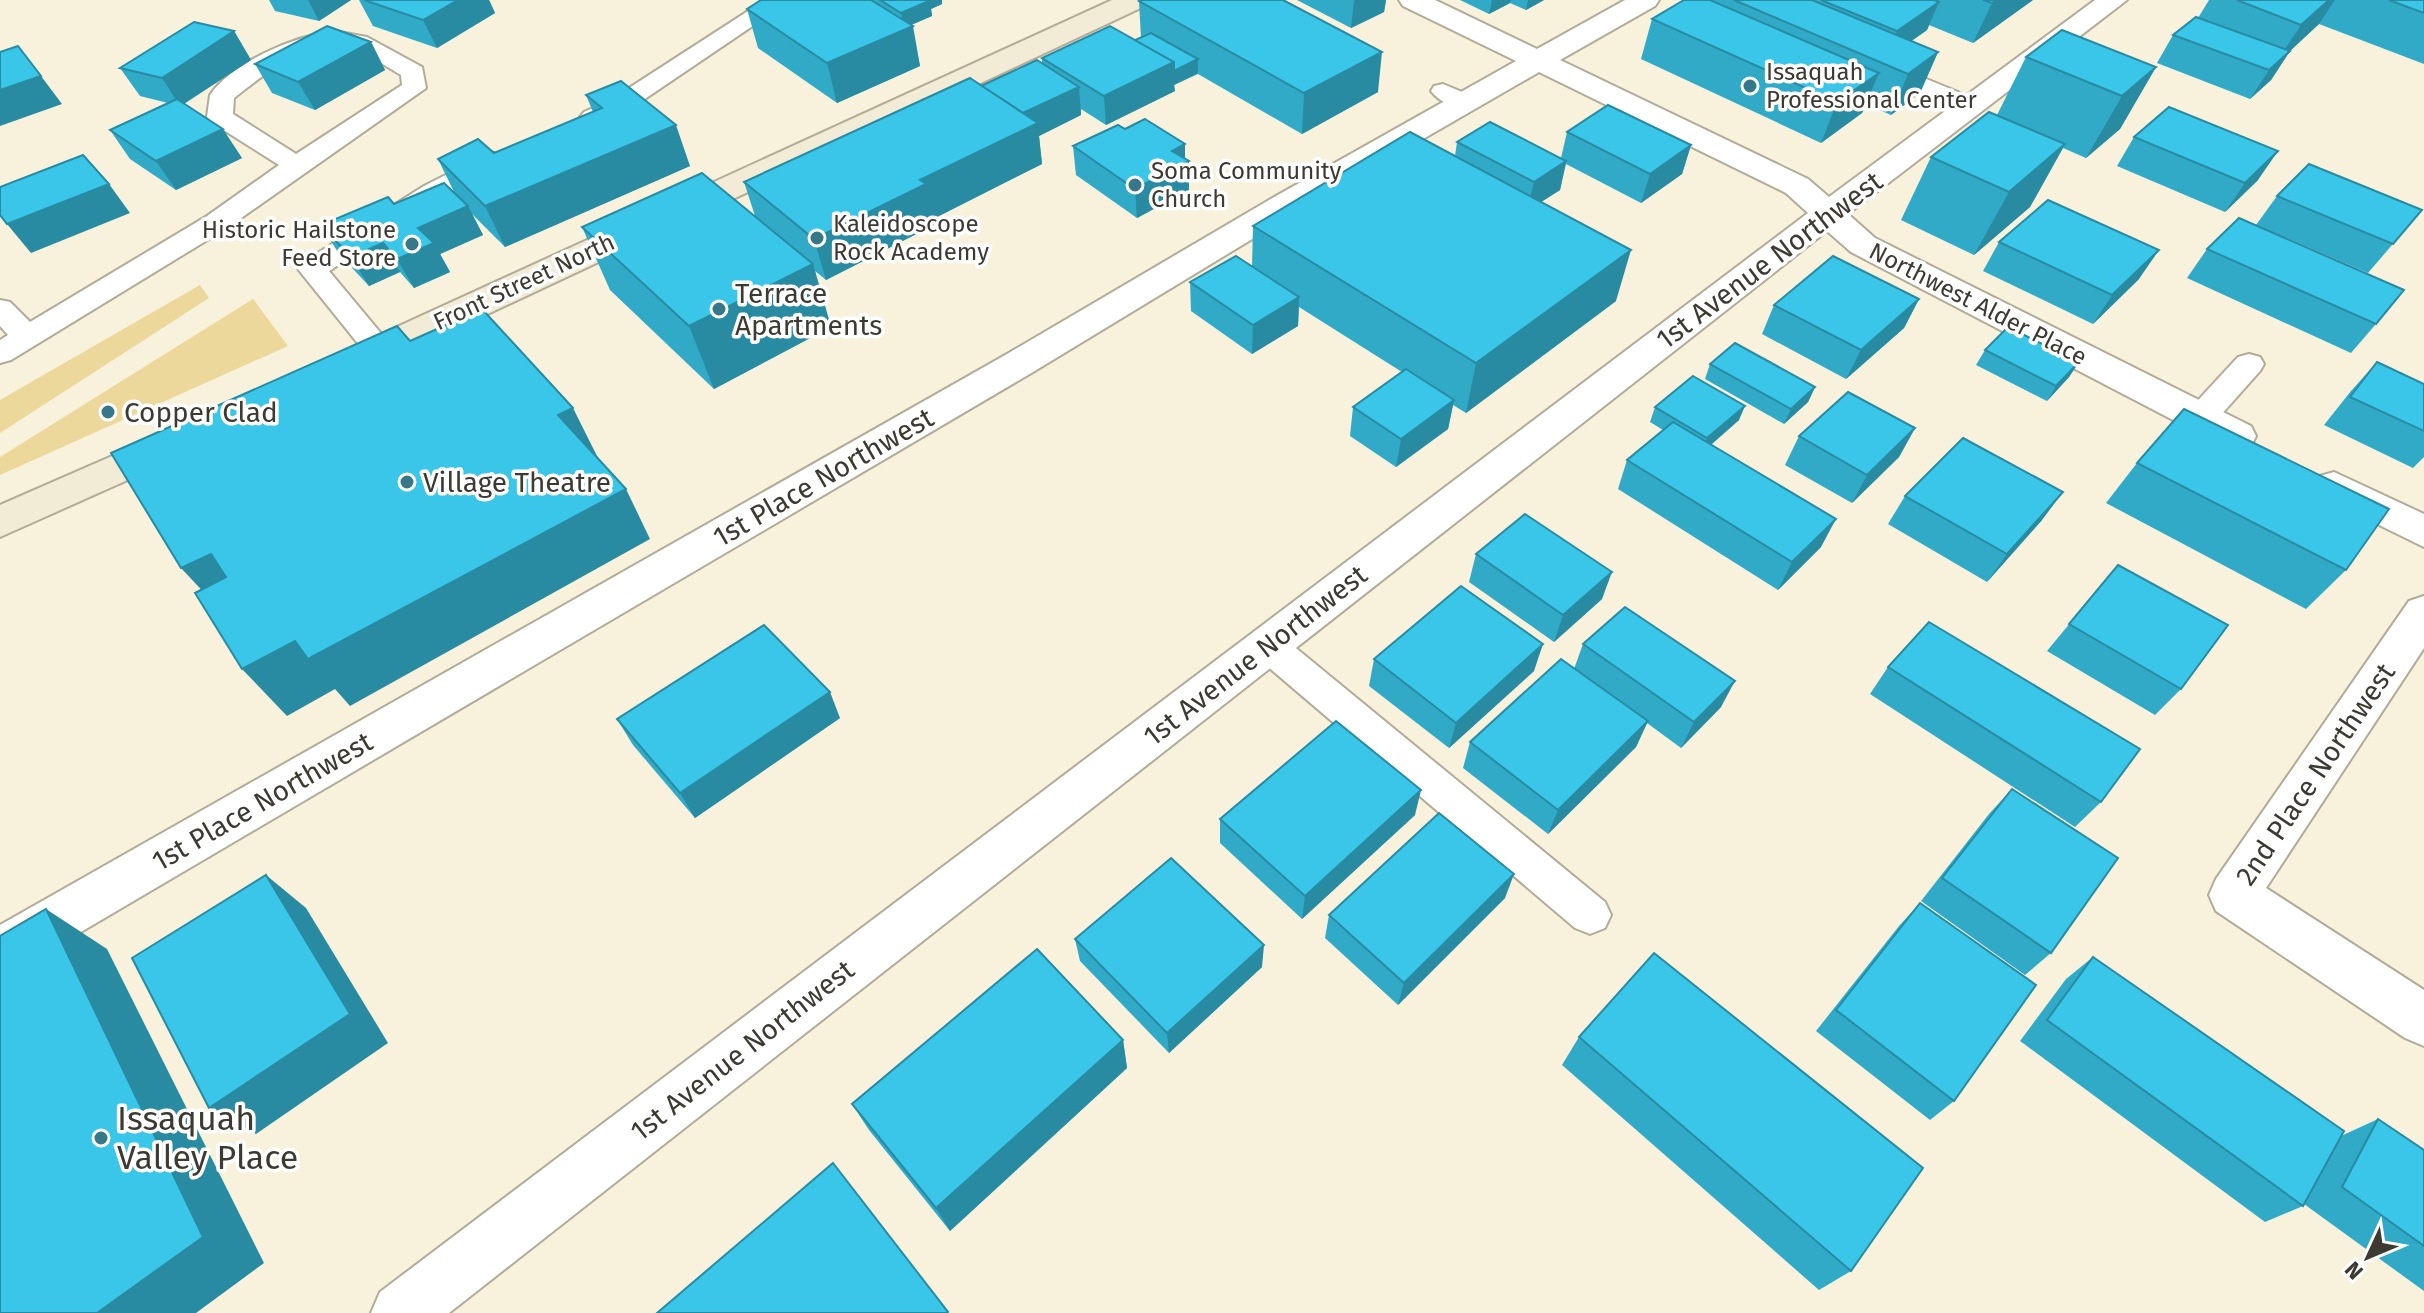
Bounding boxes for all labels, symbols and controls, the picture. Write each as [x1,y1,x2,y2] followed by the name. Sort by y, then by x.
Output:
[1766,58,1978,114] place label: Issaquah Professional Center
[1741,77,1759,95] marker: Issaquah Professional Center
[1151,157,1342,213] place label: Soma Community Church
[1650,164,1890,356] street label: 1st Avenue Northwest
[1126,176,1144,194] marker: Soma Community Church
[833,210,989,266] place label: Kaleidoscope Rock Academy
[202,216,396,272] place label: Historic Hailstone Feed Store
[429,228,619,336] street label: Front Street North
[808,229,826,247] marker: Kaleidoscope Rock Academy
[403,235,421,253] marker: Historic Hailstone Feed Store
[1865,237,2091,371] street label: Northwest Alder Place
[735,277,882,342] place label: Terrace Apartments
[710,300,728,318] marker: Terrace Apartments
[124,396,278,429] place label: Copper Clad
[707,400,940,554] street label: 1st Place Northwest
[99,403,117,421] marker: Copper Clad
[423,466,611,499] place label: Village Theatre
[398,473,416,491] marker: Village Theatre
[1137,557,1374,753] street label: 1st Avenue Northwest
[2229,656,2402,892] street label: 2nd Place Northwest
[146,724,379,878] street label: 1st Place Northwest
[624,952,861,1148] street label: 1st Avenue Northwest
[117,1098,298,1178] place label: Issaquah Valley Place
[92,1129,110,1147] marker: Issaquah Valley Place
[2328,1217,2408,1297] north arrow
[2339,1256,2369,1285] text: N

